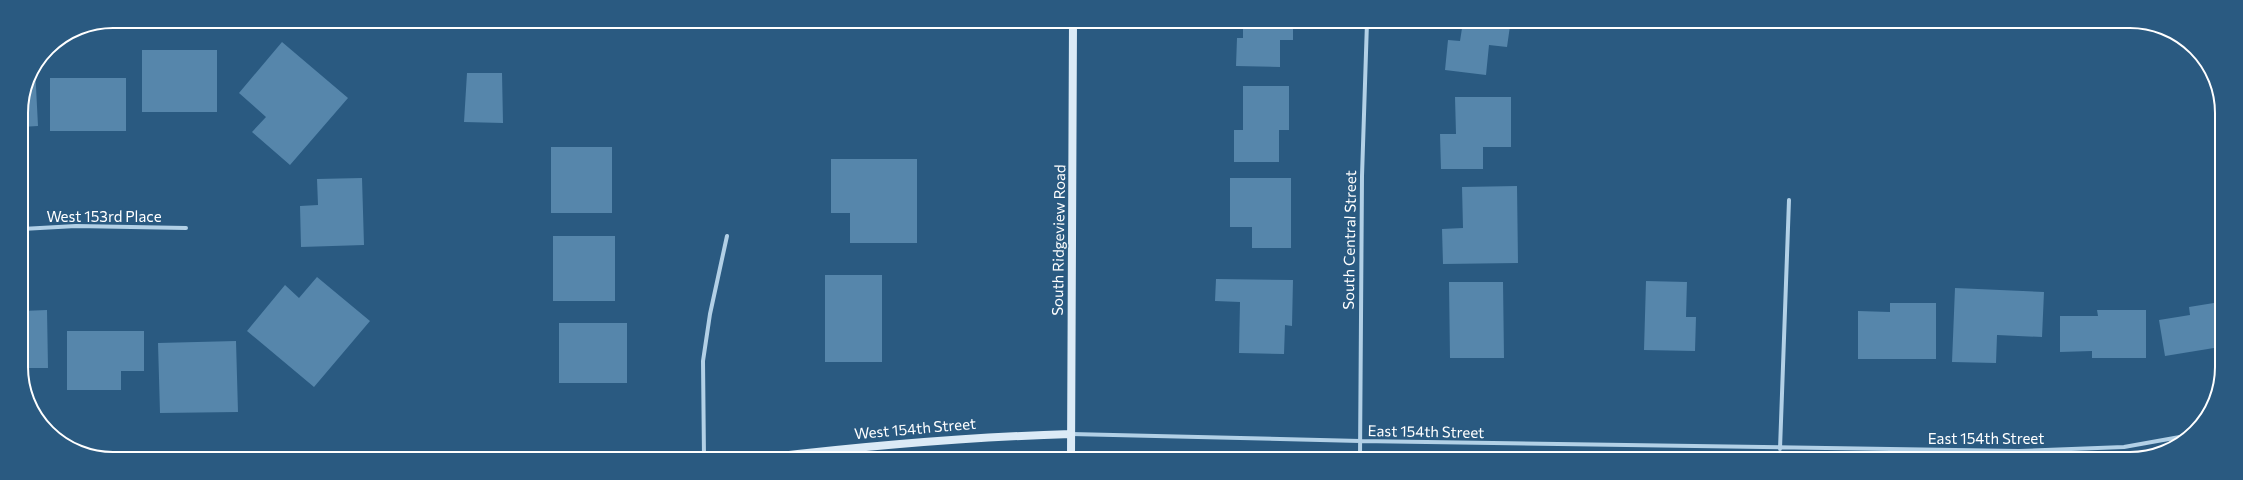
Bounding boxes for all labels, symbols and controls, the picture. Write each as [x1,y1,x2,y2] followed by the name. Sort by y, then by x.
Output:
[1048,164,1068,316] street label: South Ridgeview Road
[1339,170,1359,310] street label: South Central Street
[46,207,162,225] street label: West 153rd Place
[853,414,977,442] street label: West 154th Street
[1368,421,1484,441] street label: East 154th Street
[1928,429,2044,447] street label: East 154th Street

